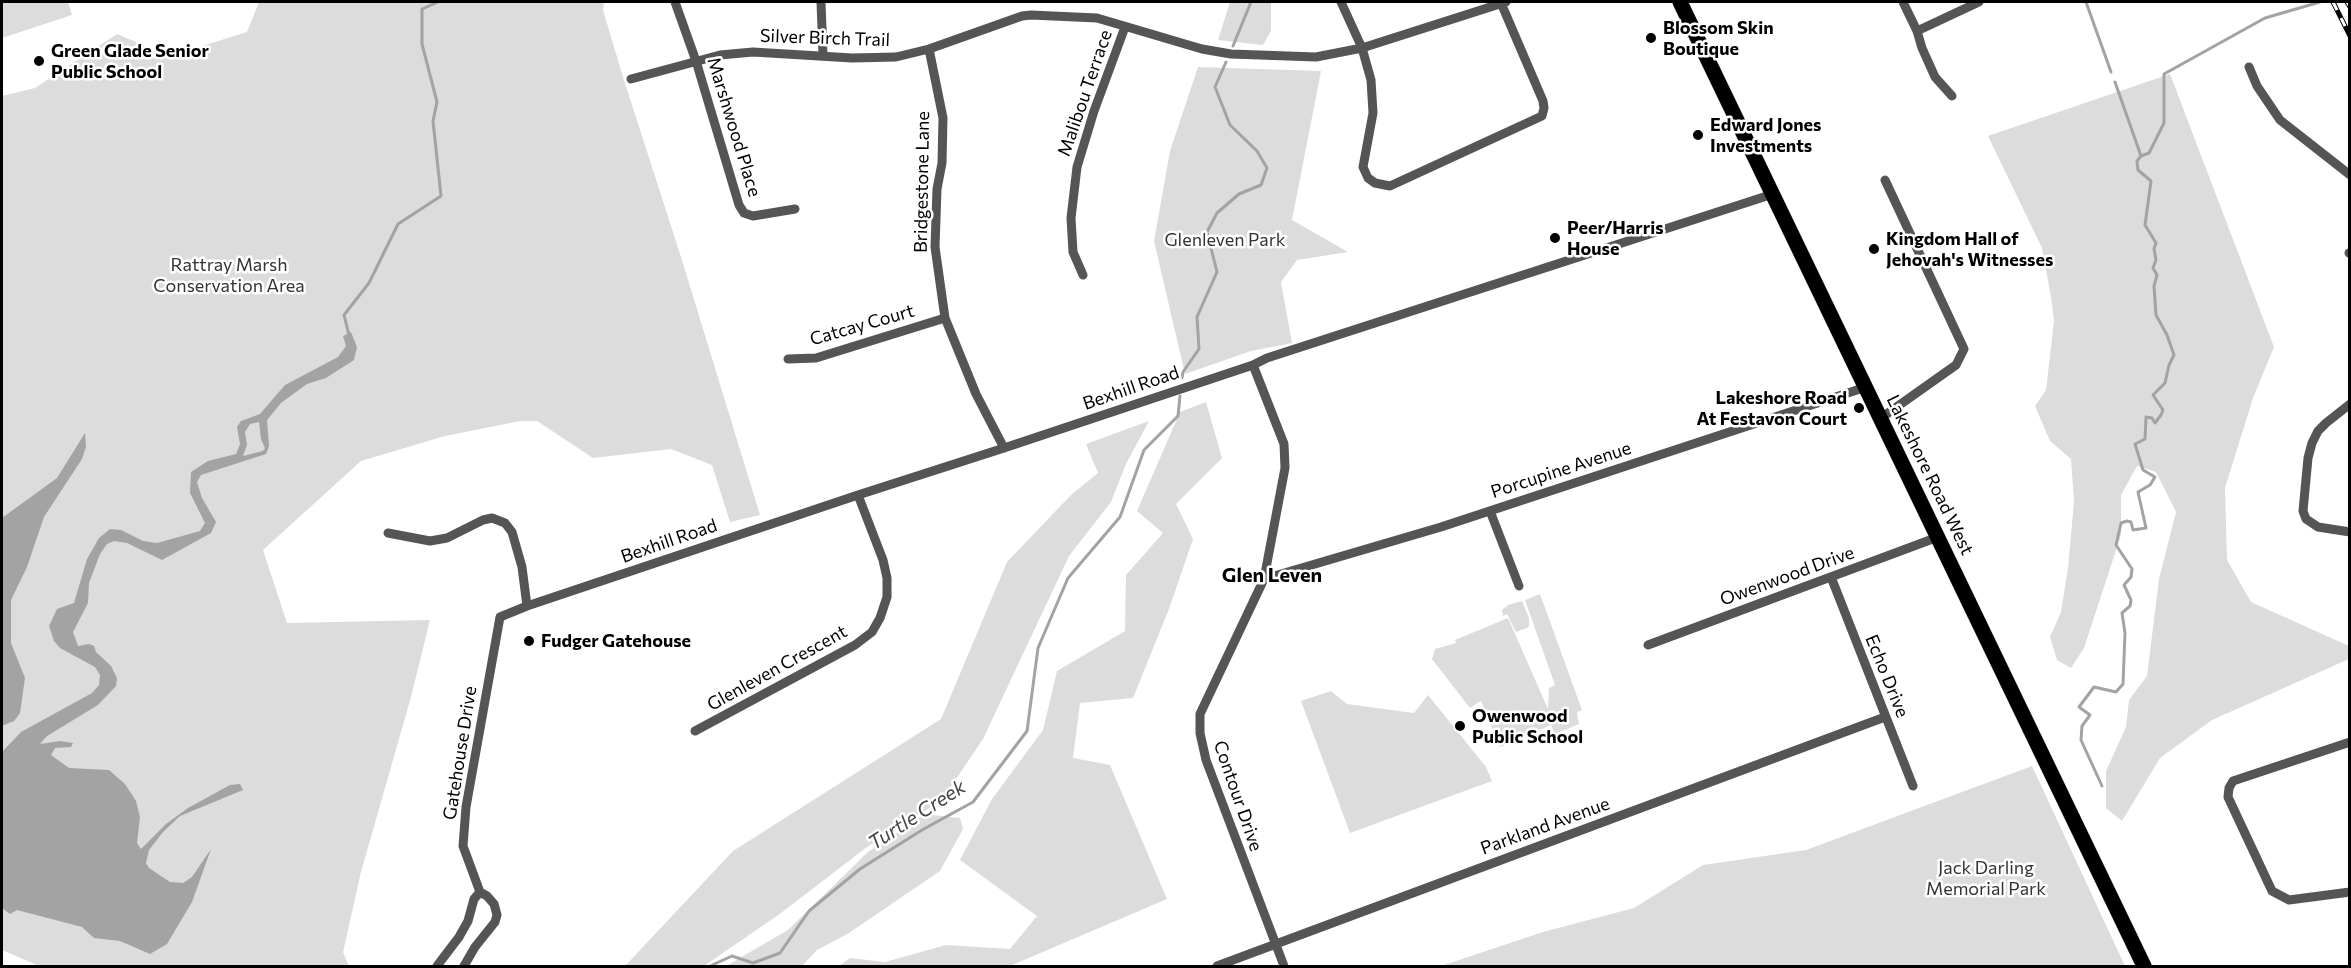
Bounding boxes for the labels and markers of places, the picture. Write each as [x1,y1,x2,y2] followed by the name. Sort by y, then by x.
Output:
[1663,17,1774,60] place label: Blossom Skin Boutique
[1644,31,1658,45] marker: Blossom Skin Boutique
[51,40,209,82] place label: Green Glade Senior Public School
[32,54,46,68] marker: Green Glade Senior Public School
[1710,114,1821,156] place label: Edward Jones Investments
[1691,128,1705,142] marker: Edward Jones Investments
[1567,217,1664,260] place label: Peer/Harris House
[1886,228,2053,270] place label: Kingdom Hall of Jehovah's Witnesses
[1548,231,1562,245] marker: Peer/Harris House
[1867,242,1881,256] marker: Kingdom Hall of Jehovah's Witnesses
[1697,387,1847,430] place label: Lakeshore Road At Festavon Court
[1852,401,1866,415] marker: Lakeshore Road At Festavon Court
[541,630,691,652] place label: Fudger Gatehouse
[522,634,536,648] marker: Fudger Gatehouse
[1472,705,1583,748] place label: Owenwood Public School
[1453,719,1467,733] marker: Owenwood Public School

